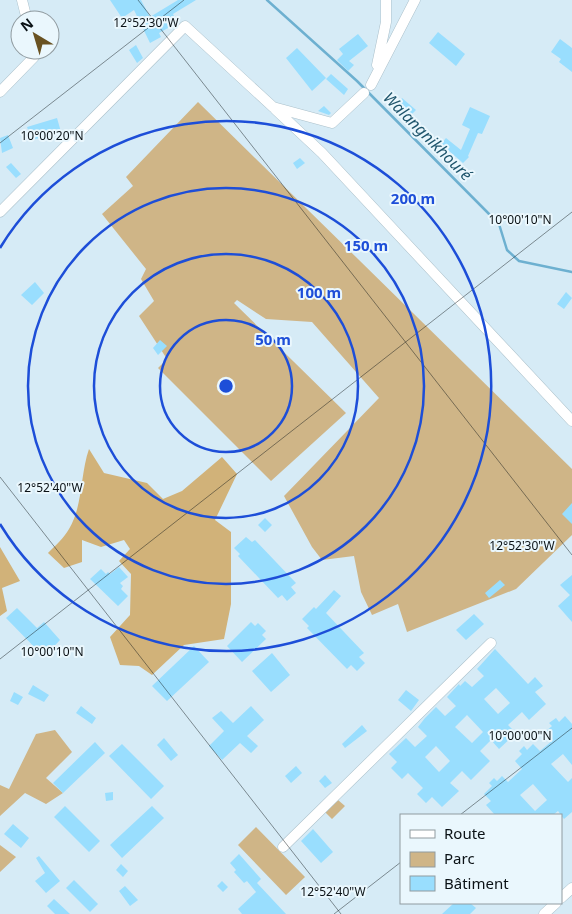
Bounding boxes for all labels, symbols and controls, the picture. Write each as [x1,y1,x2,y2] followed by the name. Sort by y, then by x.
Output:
[10,10,60,60] north arrow
[16,13,37,35] text: N
[113,14,179,31] text: 12°52'30"W
[379,87,477,185] water label: Walangnikhouré
[20,127,84,144] text: 10°00'20"N
[391,188,435,208] text: 200 m
[488,211,552,228] text: 10°00'10"N
[344,235,388,255] text: 150 m
[297,282,341,302] text: 100 m
[255,329,291,349] text: 50 m
[217,377,235,395] centre of rings
[17,479,83,496] text: 12°52'40"W
[489,537,555,554] text: 12°52'30"W
[20,643,84,660] text: 10°00'10"N
[488,727,552,744] text: 10°00'00"N
[400,814,562,904] legend
[444,823,486,843] text: Route
[444,848,475,868] text: Parc
[444,873,509,893] text: Bâtiment
[300,883,366,900] text: 12°52'40"W

